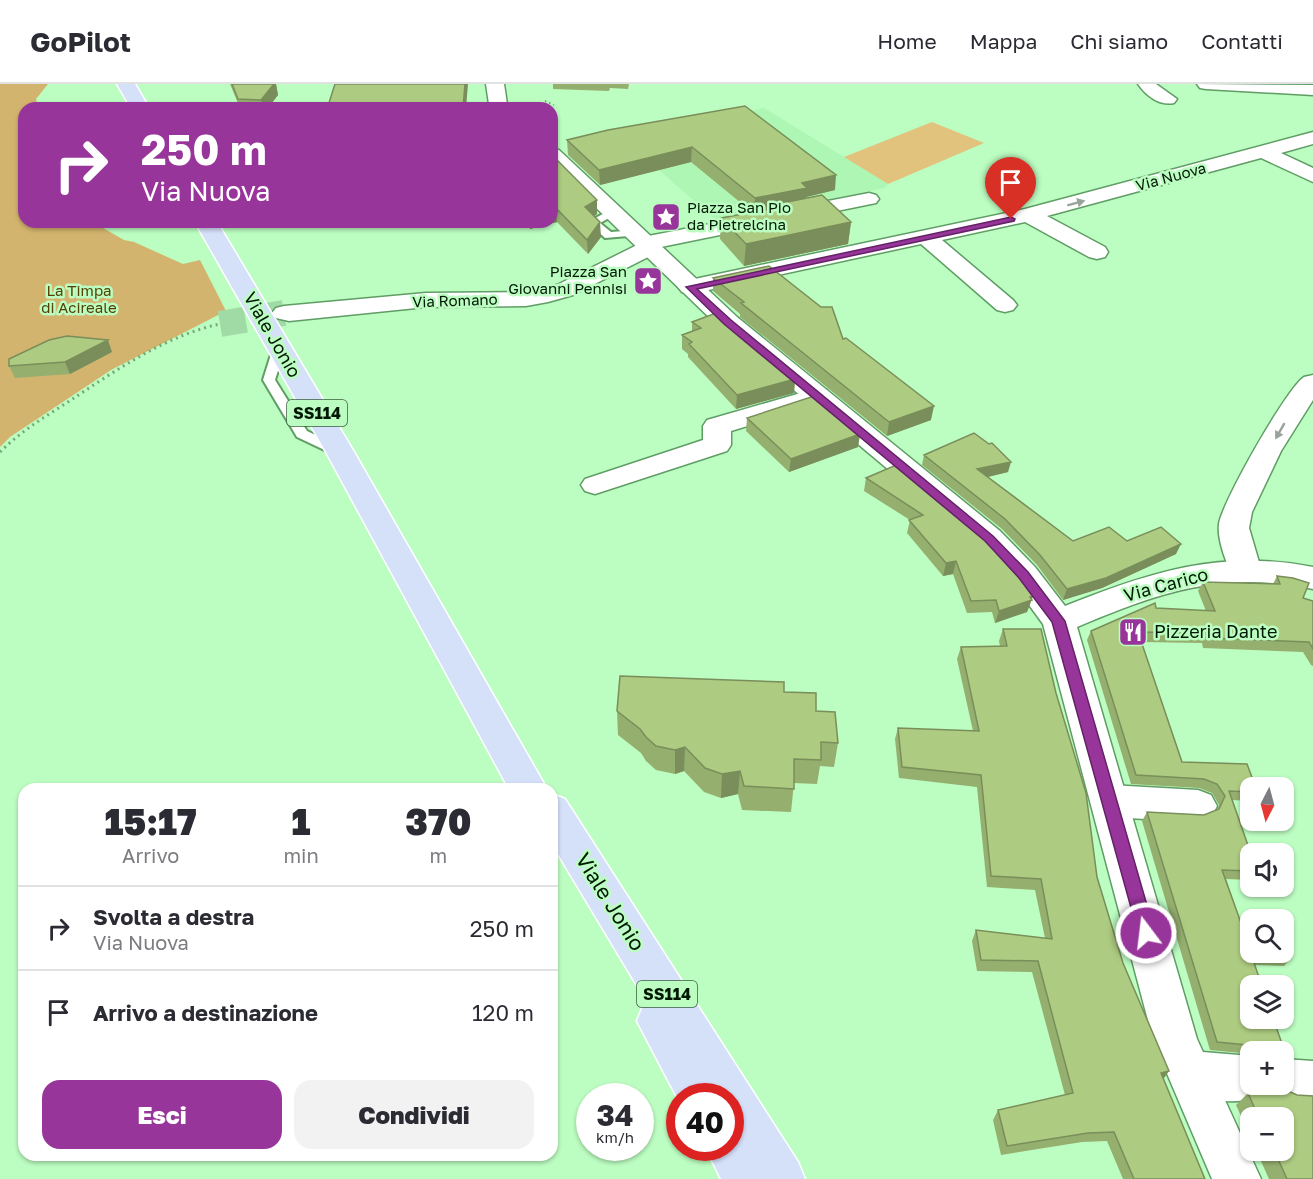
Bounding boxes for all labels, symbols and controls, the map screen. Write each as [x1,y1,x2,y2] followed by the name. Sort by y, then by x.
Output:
[30,25,131,58] text: GoPilot
[877,28,937,54] text: Home
[970,28,1037,54] text: Mappa
[1070,28,1168,54] text: Chi siamo
[1201,28,1283,54] text: Contatti
[141,124,267,174] text: 250 m
[42,126,120,204] icon: right
[985,157,1036,219] pin
[1134,158,1208,194] street label: Via Nuova
[994,166,1027,199] icon: arrive
[141,175,270,207] text: Via Nuova
[687,198,791,233] place label: Piazza San Pio da Pietrelcina
[1067,198,1085,207] one-way arrow
[650,201,682,233] place icon: Piazza San Pio da Pietrelcina
[508,262,627,297] place label: Piazza San Giovanni Pennisi
[632,265,664,297] place icon: Piazza San Giovanni Pennisi
[41,281,117,316] park label: La Timpa di Acireale
[240,288,306,381] street label: Viale Jonio
[412,290,498,310] street label: Via Romano
[287,400,347,426] road number: SS114
[1275,423,1285,440] one-way arrow
[1121,562,1210,606] street label: Via Carico
[1117,616,1149,648] restaurant icon: Pizzeria Dante
[1154,620,1277,642] place label: Pizzeria Dante
[1240,777,1294,831] north arrow
[1240,777,1294,1161] map controls
[105,800,197,843] text: 15:17
[292,800,311,843] text: 1
[405,800,471,843] text: 370
[122,843,179,867] text: Arrivo
[283,843,319,867] text: min
[430,843,447,867] text: m
[1240,843,1294,897] button: sound
[570,848,651,955] street label: Viale Jonio
[1114,901,1178,965] position arrow
[93,903,254,930] text: Svolta a destra
[1240,909,1294,963] button: search
[42,912,75,945] icon: right
[470,915,534,942] text: 250 m
[93,930,189,954] text: Via Nuova
[1240,975,1294,1029] button: layers
[637,981,697,1007] road number: SS114
[42,996,75,1029] icon: arrive
[93,999,318,1026] text: Arrivo a destinazione
[472,999,534,1026] text: 120 m
[1240,1041,1294,1095] button: +
[42,1080,282,1149] button: Esci
[294,1080,534,1149] button: Condividi
[666,1083,744,1161] speed limit sign: 40
[596,1097,634,1133] text: 34
[1240,1107,1294,1161] button: −
[596,1128,634,1146] text: km/h

